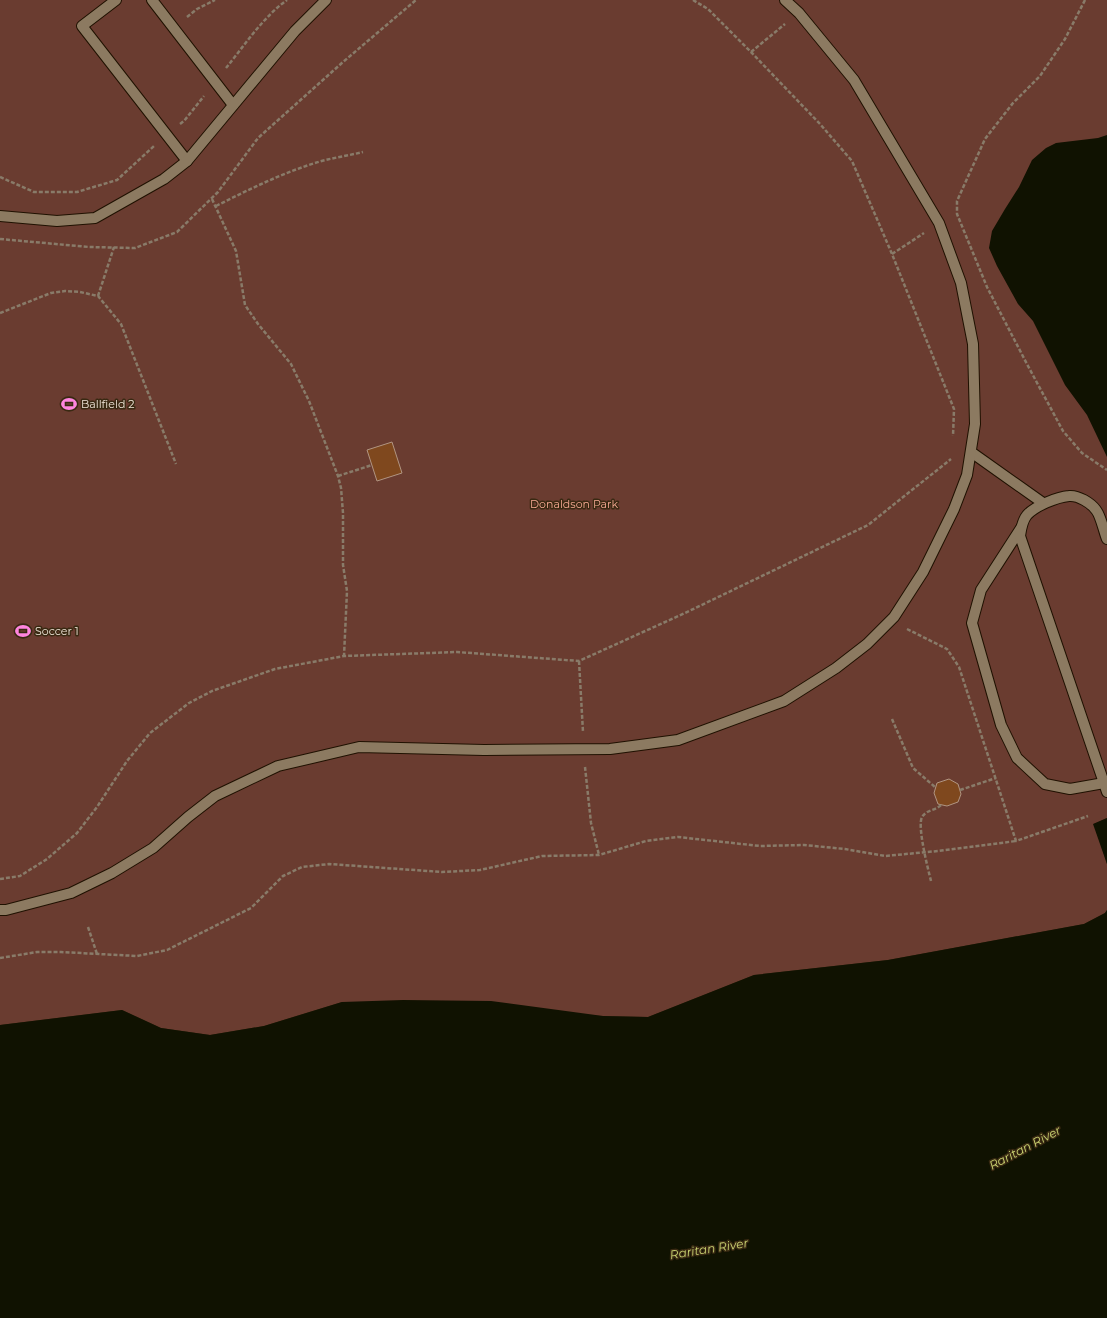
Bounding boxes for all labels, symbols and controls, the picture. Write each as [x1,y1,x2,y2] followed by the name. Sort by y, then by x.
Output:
[60,395,78,413] sports icon: Ballfield 2
[81,397,135,411] place label: Ballfield 2
[530,497,618,511] park label: Donaldson Park
[14,622,32,640] sports icon: Soccer 1
[35,624,79,638] place label: Soccer 1
[986,1122,1063,1173] water label: Raritan River
[669,1235,749,1262] water label: Raritan River

